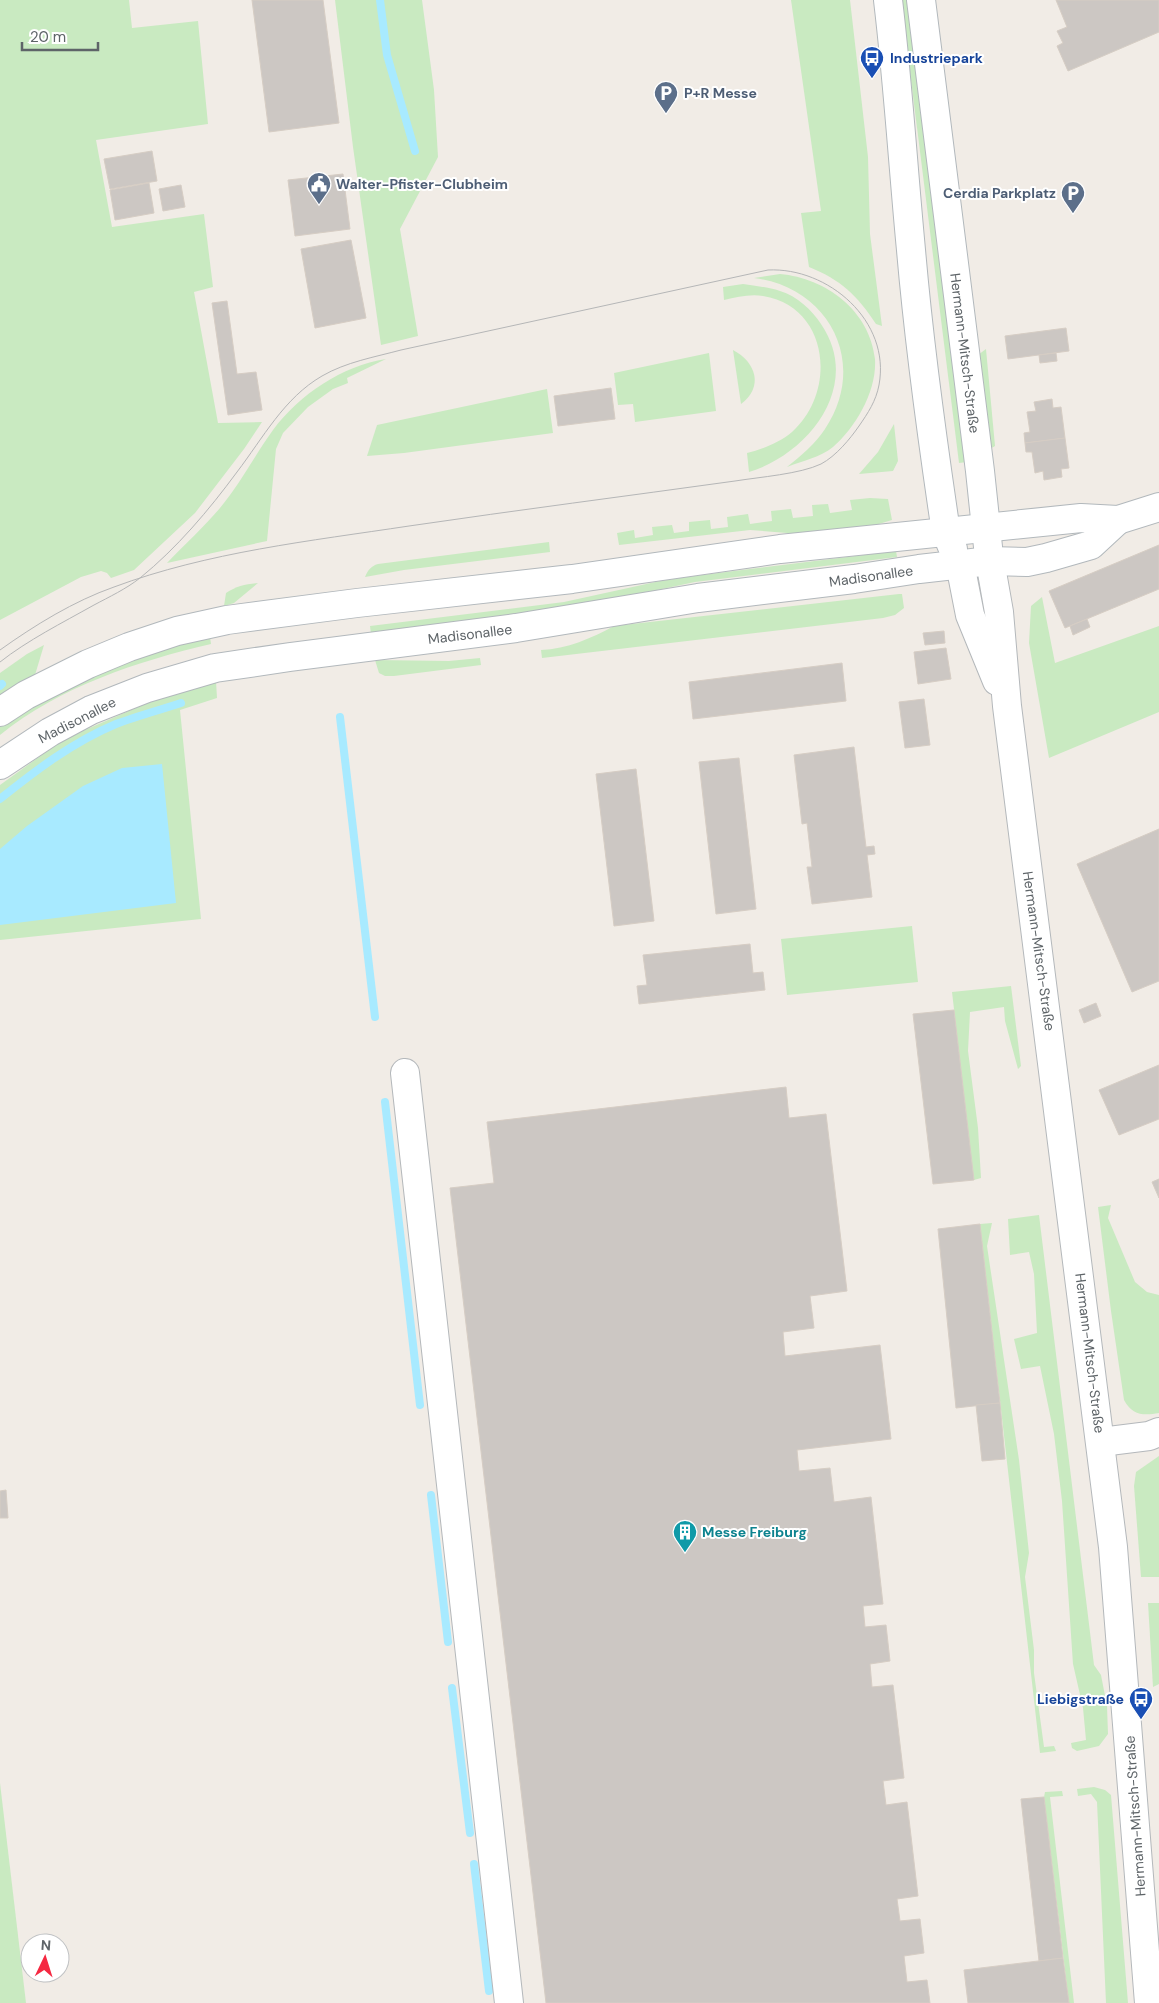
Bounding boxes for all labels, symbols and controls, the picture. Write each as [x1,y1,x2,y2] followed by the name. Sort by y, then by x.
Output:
[22,20,99,52] scale bar
[30,27,66,47] text: 20 m
[859,45,885,79] bus stop icon: Industriepark
[890,49,983,67] place label: Industriepark
[653,80,679,114] parking icon: P+R Messe
[684,84,757,102] place label: P+R Messe
[306,171,332,205] public building icon: Walter-Pfister-Clubheim
[336,175,508,193] place label: Walter-Pfister-Clubheim
[1060,180,1086,214] parking icon: Cerdia Parkplatz
[943,184,1056,202] place label: Cerdia Parkplatz
[946,272,984,434] street label: Hermann-Mitsch-Straße
[828,561,914,591] street label: Madisonallee
[427,620,513,648] street label: Madisonallee
[35,693,119,747] street label: Madisonallee
[1019,870,1059,1032] street label: Hermann-Mitsch-Straße
[1071,1272,1109,1434] street label: Hermann-Mitsch-Straße
[672,1519,698,1553] building icon: Messe Freiburg
[702,1523,807,1541] place label: Messe Freiburg
[1128,1686,1154,1720] bus stop icon: Liebigstraße
[1037,1690,1124,1708] place label: Liebigstraße
[1120,1735,1150,1897] street label: Hermann-Mitsch-Straße
[20,1933,70,1983] north arrow
[40,1936,52,1954] text: N

